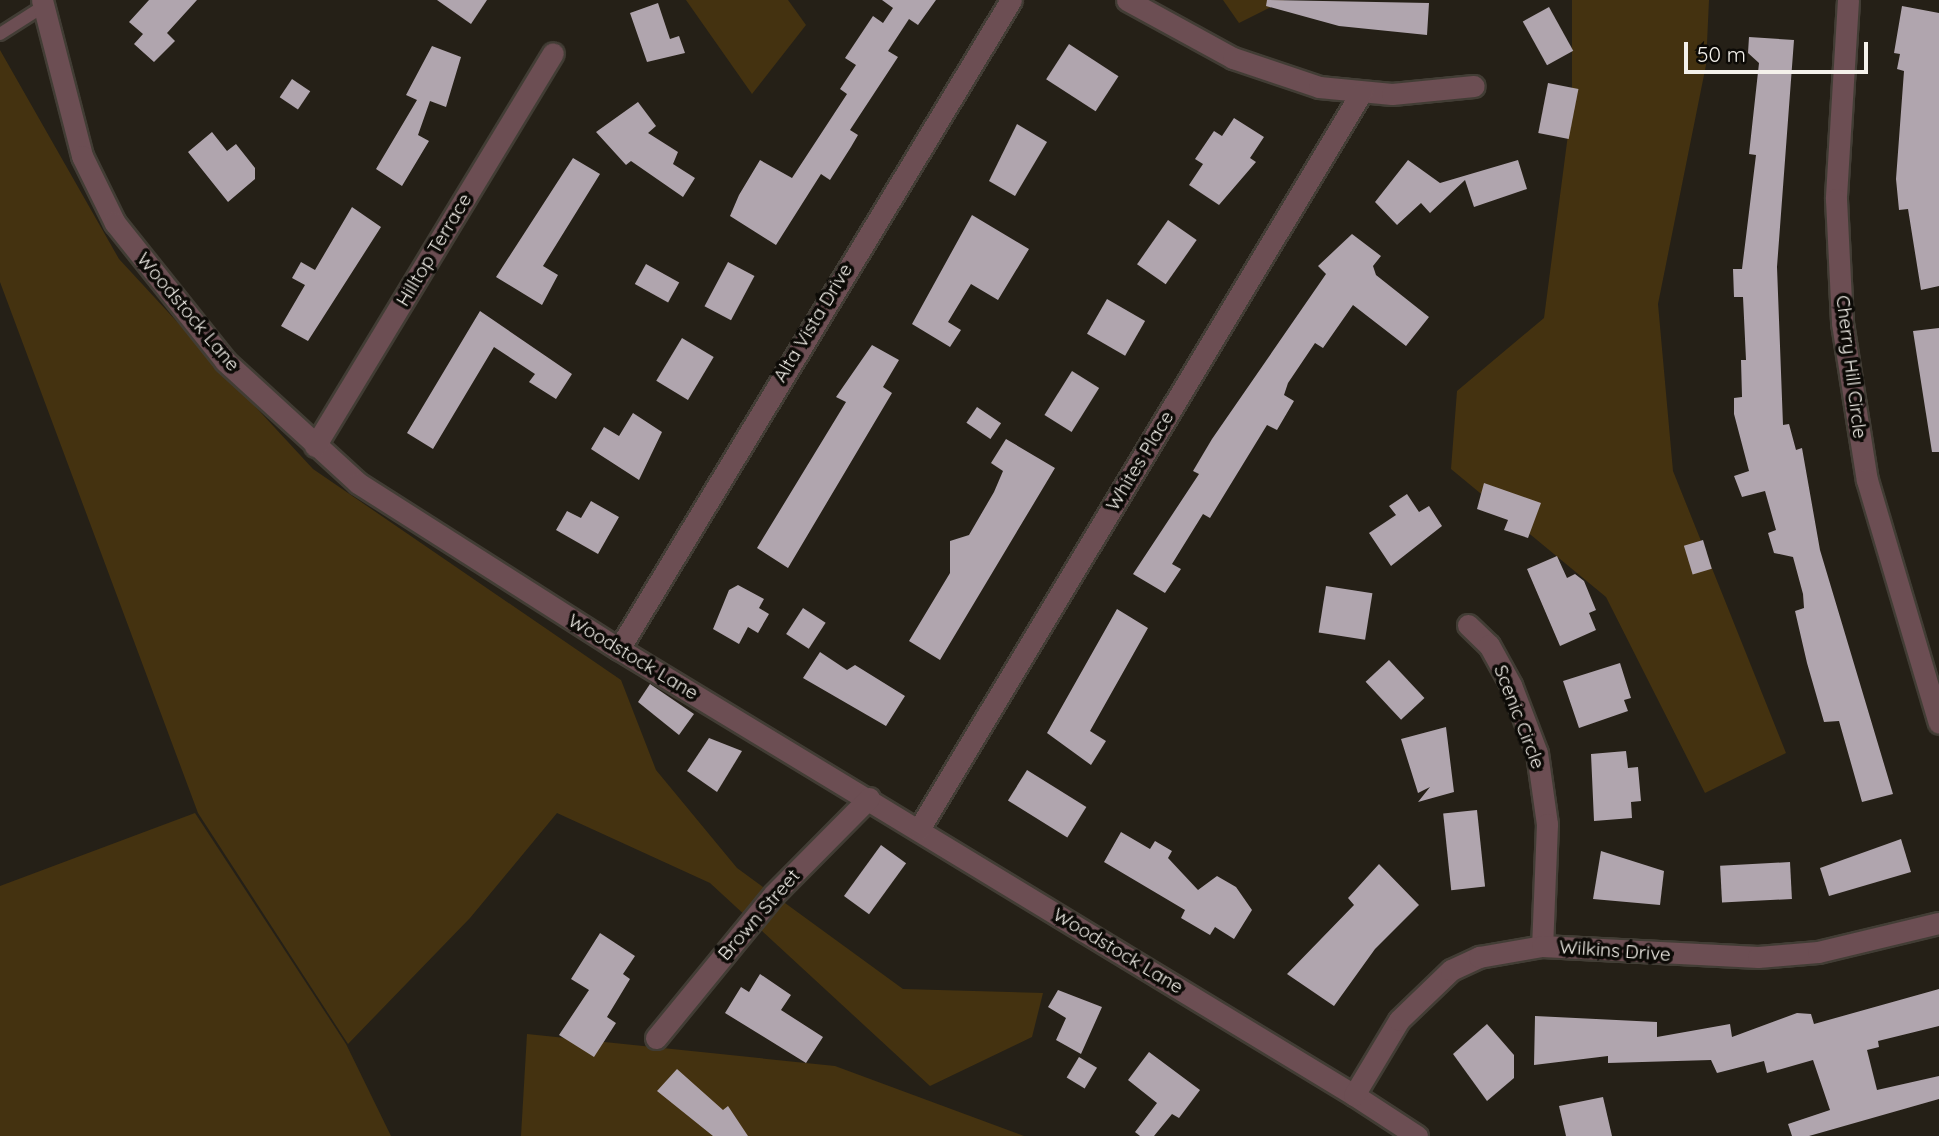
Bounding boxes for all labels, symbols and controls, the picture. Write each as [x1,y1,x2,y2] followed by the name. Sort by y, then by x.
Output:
[1687,28,1871,72] scale bar
[1697,41,1746,67] text: 50 m
[391,190,477,310] street label: Hilltop Terrace
[132,248,244,376] street label: Woodstock Lane
[769,260,857,386] street label: Alta Vista Drive
[1831,294,1871,440] street label: Cherry Hill Circle
[1101,407,1179,515] street label: Whites Place
[564,609,702,705] street label: Woodstock Lane
[1489,662,1549,772] street label: Scenic Circle
[713,865,805,965] street label: Brown Street
[1049,903,1187,999] street label: Woodstock Lane
[1558,936,1672,966] street label: Wilkins Drive

